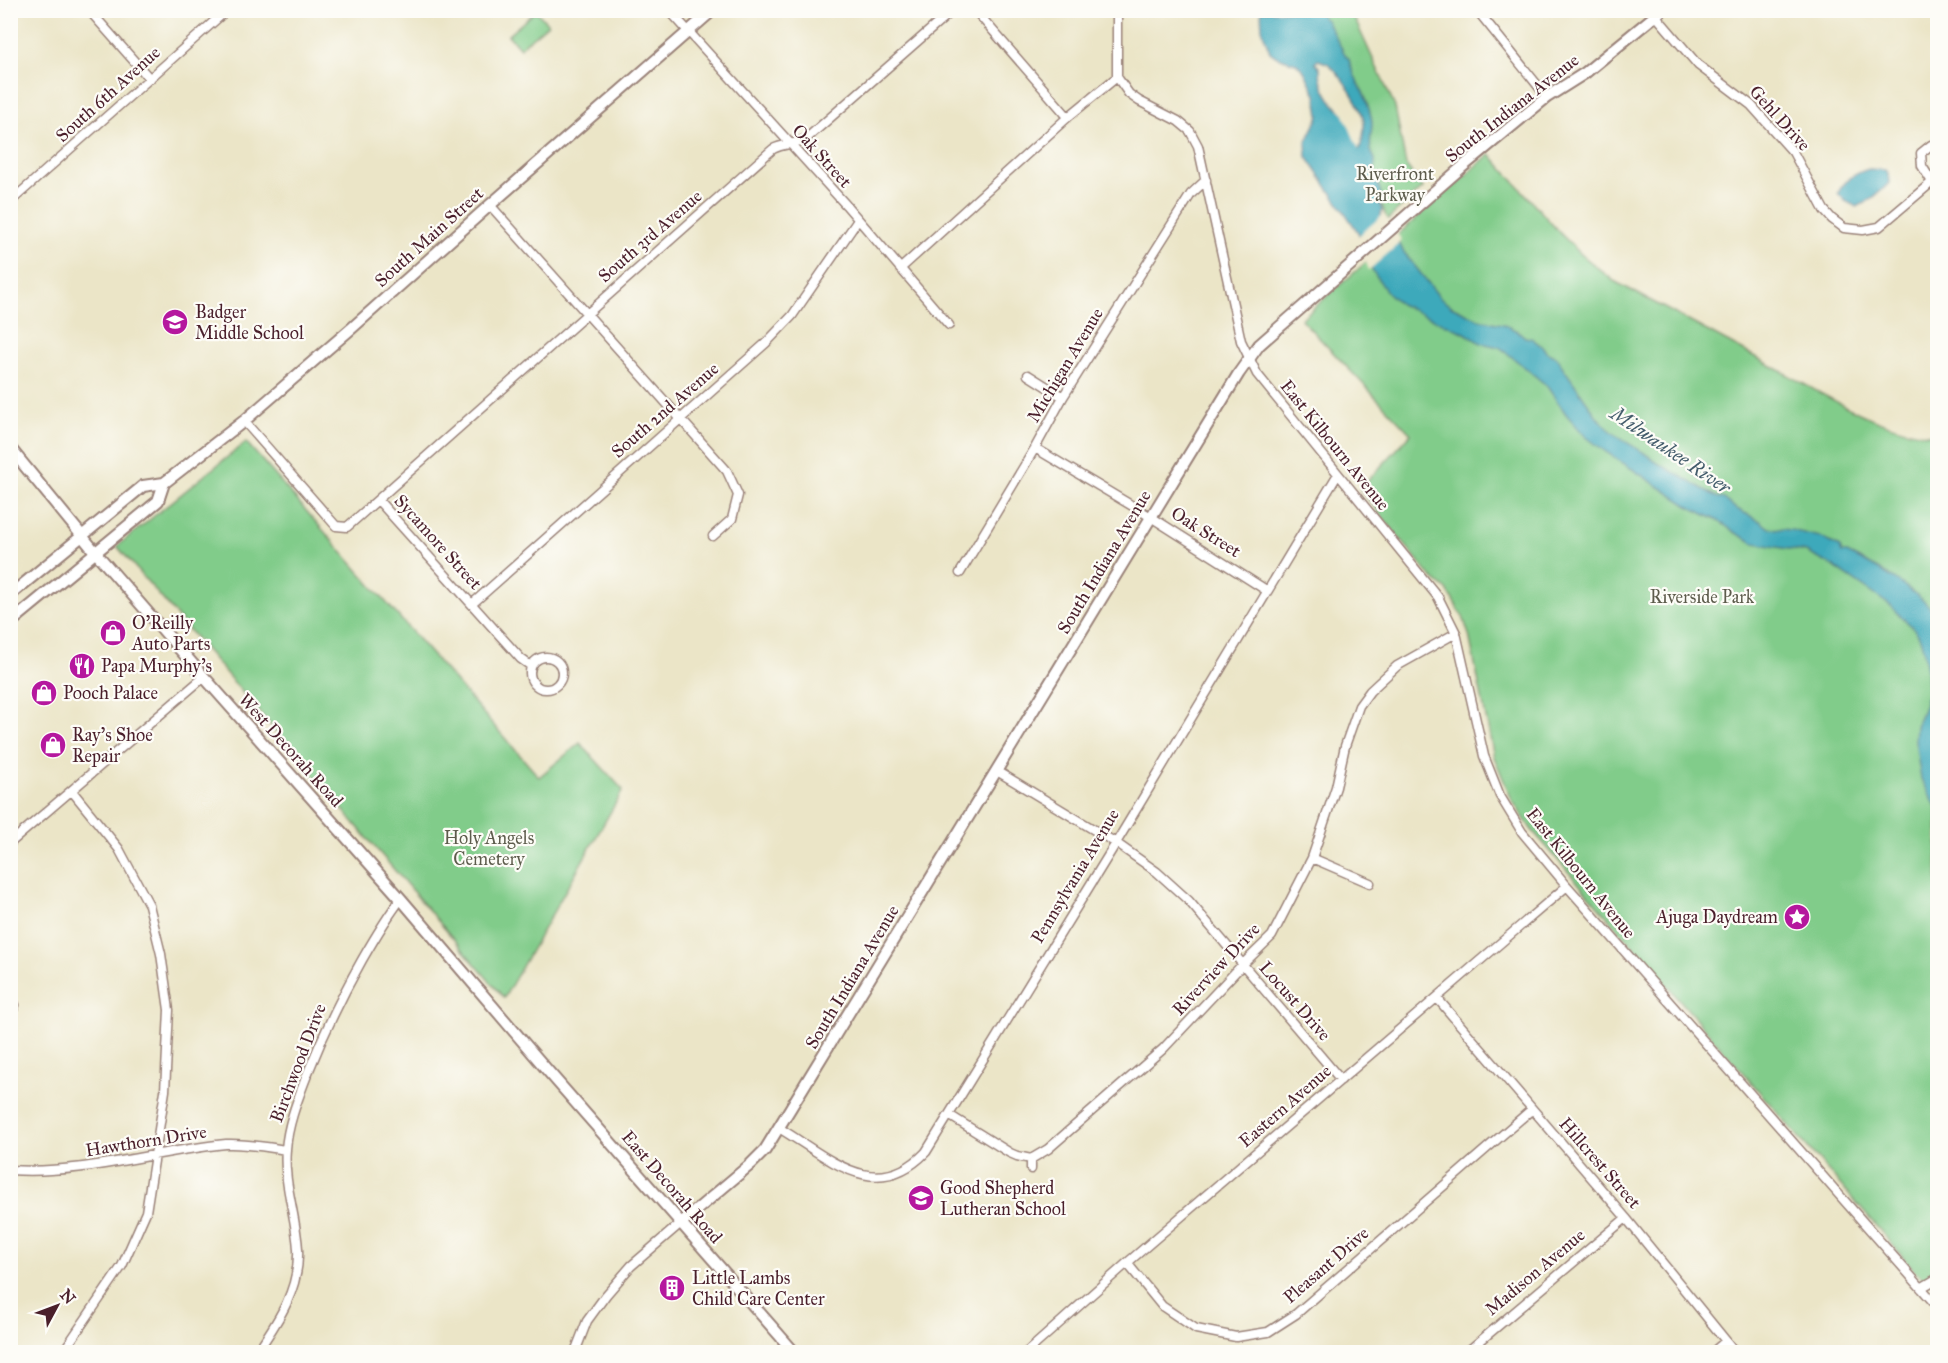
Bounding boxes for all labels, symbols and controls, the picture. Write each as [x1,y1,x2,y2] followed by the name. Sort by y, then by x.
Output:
[51,41,165,147] street label: South 6th Avenue
[1441,49,1583,167] street label: South Indiana Avenue
[1745,81,1815,155] street label: Gehl Drive
[788,120,857,193] street label: Oak Street
[1356,163,1435,206] park label: Riverfront Parkway
[370,182,488,292] street label: South Main Street
[594,185,706,287] street label: South 3rd Avenue
[195,301,304,344] place label: Badger Middle School
[1022,304,1109,427] street label: Michigan Avenue
[160,307,190,337] school or university icon: Badger Middle School
[607,357,723,463] street label: South 2nd Avenue
[1276,375,1394,515] street label: East Kilbourn Avenue
[1605,400,1737,500] water label: Milwaukee River
[1052,486,1156,638] street label: South Indiana Avenue
[389,490,487,595] street label: Sycamore Street
[1167,502,1246,562] street label: Oak Street
[1650,586,1755,608] park label: Riverside Park
[131,612,210,655] place label: O'Reilly Auto Parts
[98,618,128,648] shop icon: O'Reilly Auto Parts
[67,651,97,681] restaurant icon: Papa Murphy's
[101,655,212,677] place label: Papa Murphy's
[29,678,59,708] shop icon: Pooch Palace
[63,682,158,704] place label: Pooch Palace
[234,689,348,811] street label: West Decorah Road
[72,724,153,767] place label: Ray's Shoe Repair
[38,730,68,760] shop icon: Ray's Shoe Repair
[1522,803,1640,943] street label: East Kilbourn Avenue
[1026,805,1124,947] street label: Pennsylvania Avenue
[444,827,534,870] park label: Holy Angels Cemetery
[800,901,904,1053] street label: South Indiana Avenue
[1782,902,1812,932] place icon: Ajuga Daydream
[1655,906,1778,929] place label: Ajuga Daydream
[1167,918,1265,1020] street label: Riverview Drive
[1255,957,1335,1045] street label: Locust Drive
[265,1000,331,1126] street label: Birchwood Drive
[1234,1060,1336,1152] street label: Eastern Avenue
[1554,1113,1646,1214] street label: Hillcrest Street
[84,1121,208,1161] street label: Hawthorn Drive
[617,1126,727,1248] street label: East Decorah Road
[940,1177,1066,1220] place label: Good Shepherd Lutheran School
[906,1183,936,1213] school or university icon: Good Shepherd Lutheran School
[1279,1222,1373,1308] street label: Pleasant Drive
[1481,1224,1589,1320] street label: Madison Avenue
[692,1267,825,1310] place label: Little Lambs Child Care Center
[657,1273,687,1303] building icon: Little Lambs Child Care Center
[27,1276,87,1336] north arrow
[56,1285,80,1308] text: N

